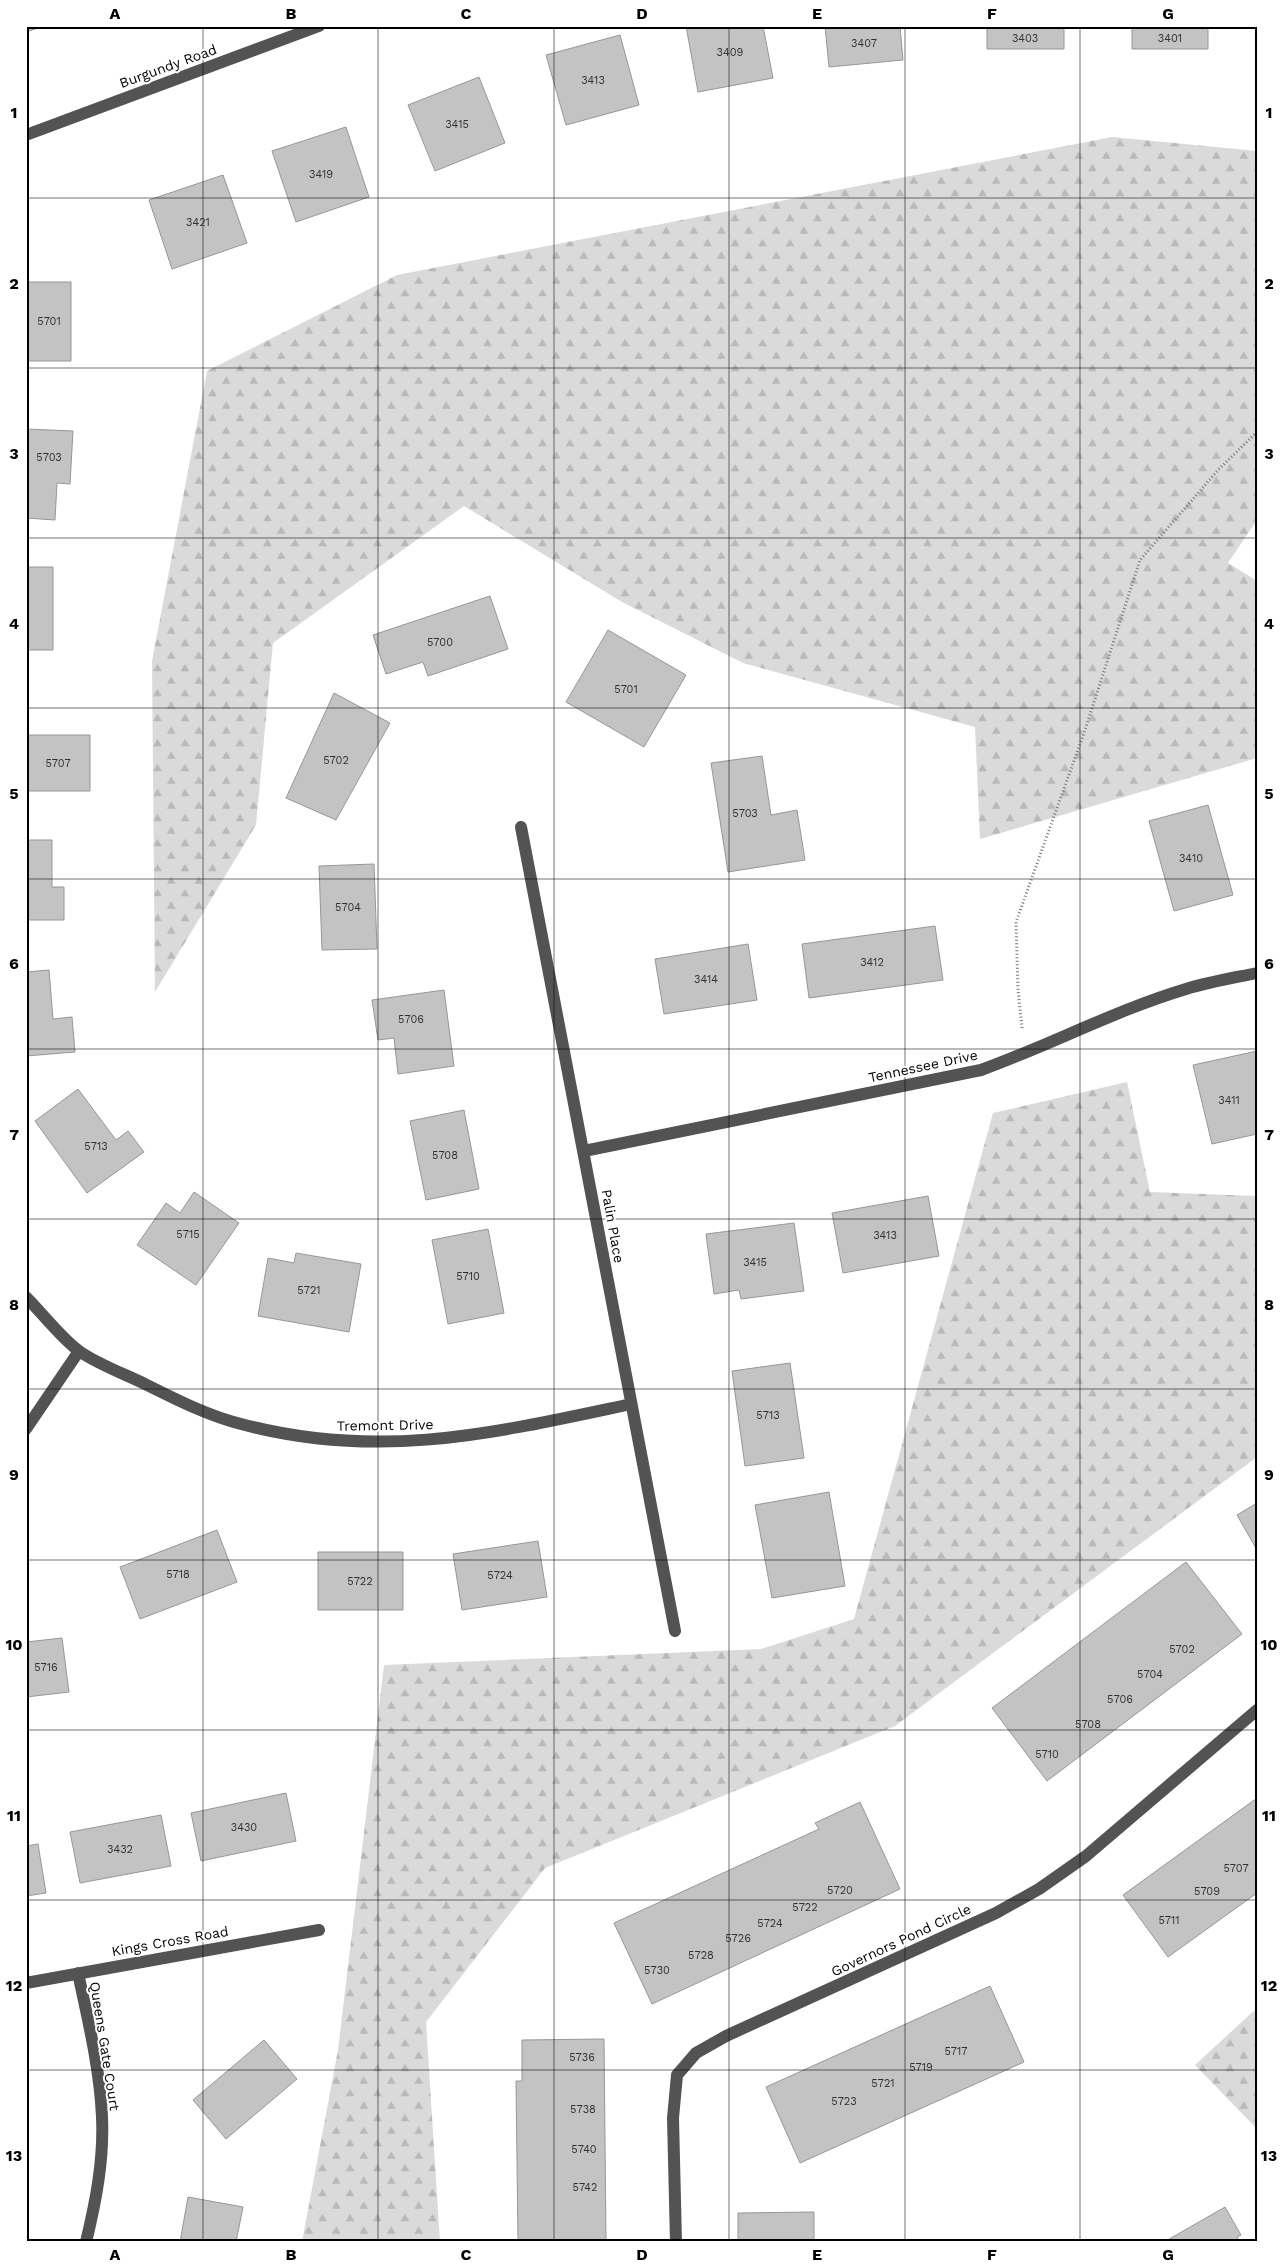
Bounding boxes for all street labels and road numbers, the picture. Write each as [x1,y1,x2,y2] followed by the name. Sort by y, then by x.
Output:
[117,41,219,91] street label: Burgundy Road
[867,1047,979,1085] street label: Tennessee Drive
[599,1188,627,1264] street label: Palin Place
[336,1416,434,1434] street label: Tremont Drive
[829,1901,973,1979] street label: Governors Pond Circle
[110,1923,230,1959] street label: Kings Cross Road
[87,1980,123,2112] street label: Queens Gate Court

